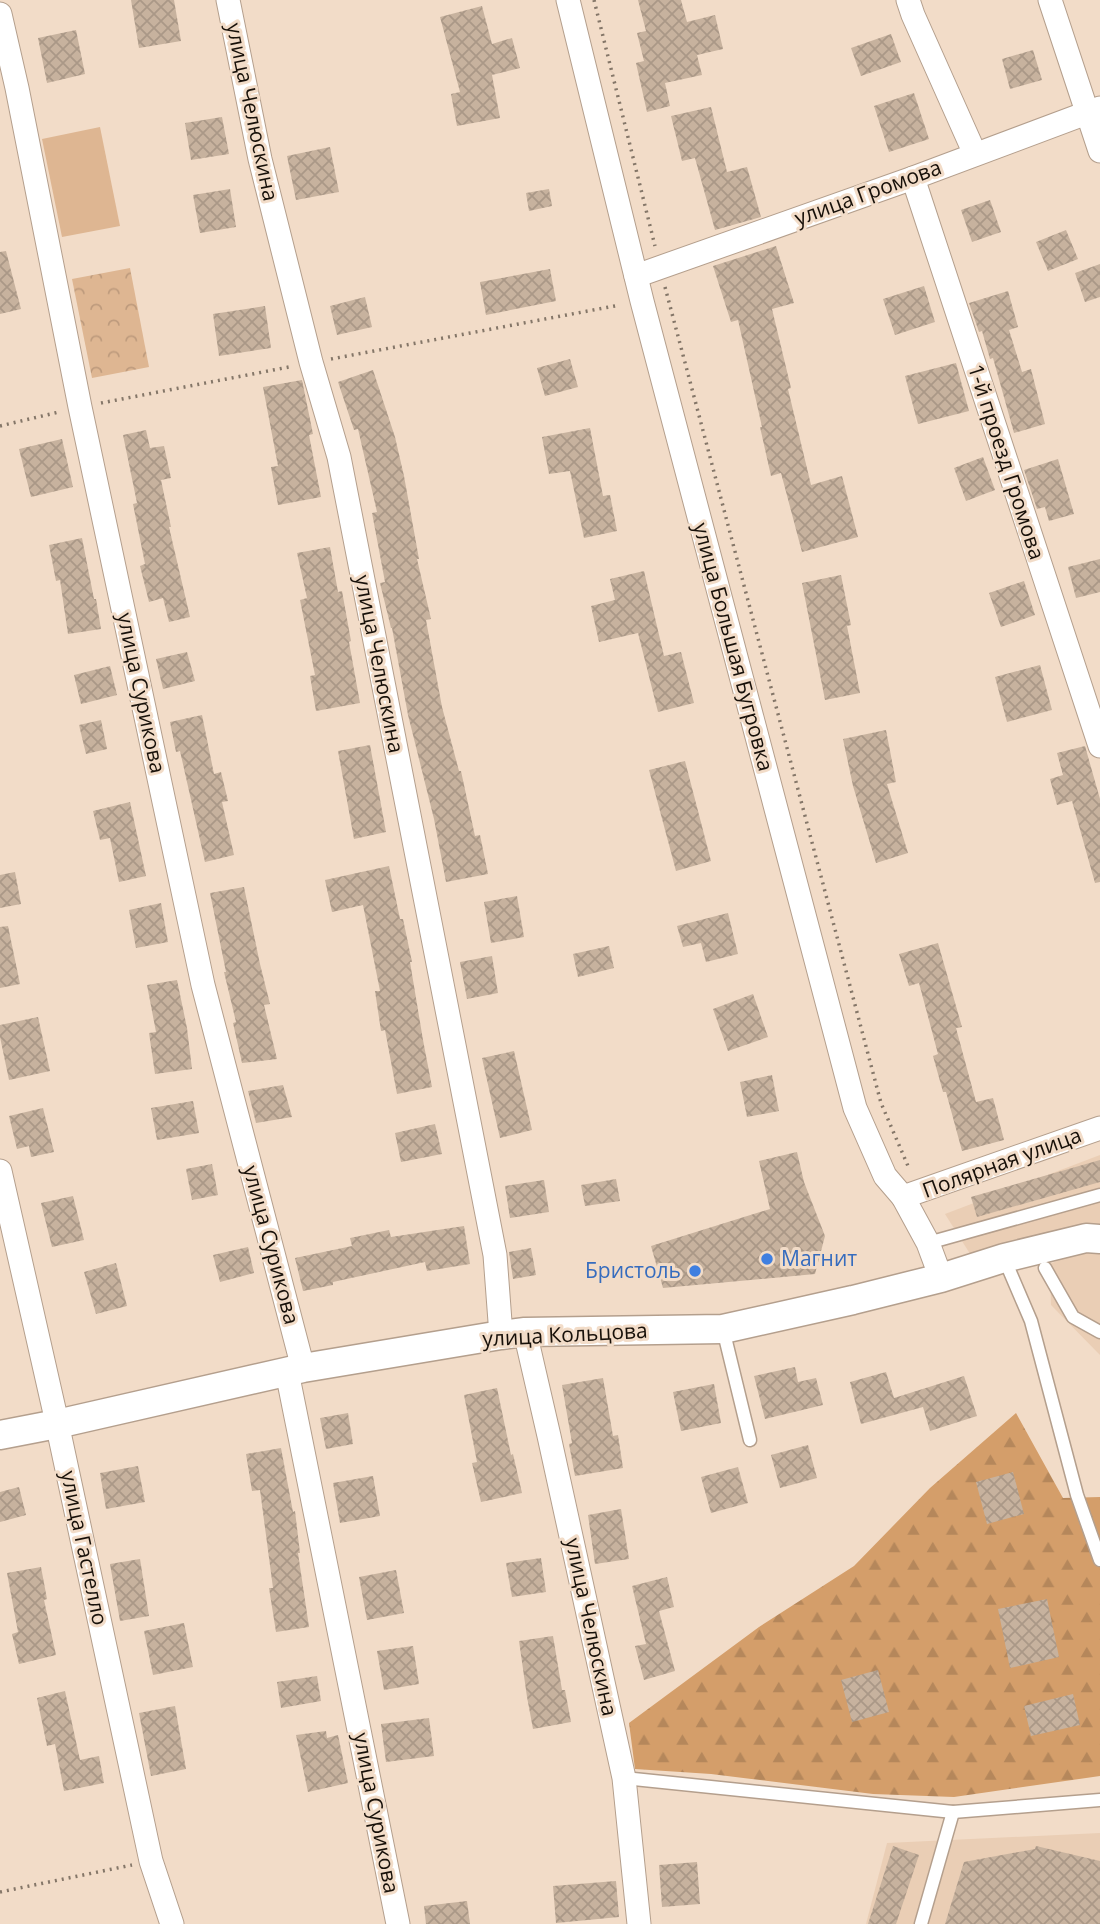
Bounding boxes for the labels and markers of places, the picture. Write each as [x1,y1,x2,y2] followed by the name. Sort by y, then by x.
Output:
[781,1244,857,1272] place label: Магнит
[759,1251,775,1267] marker: Магнит
[585,1256,681,1284] place label: Бристоль
[687,1263,703,1279] marker: Бристоль

